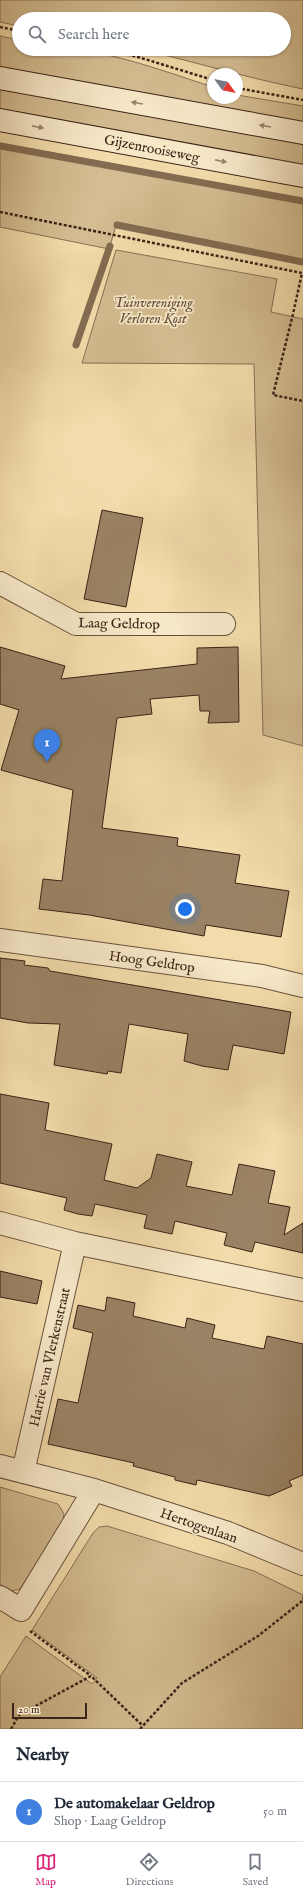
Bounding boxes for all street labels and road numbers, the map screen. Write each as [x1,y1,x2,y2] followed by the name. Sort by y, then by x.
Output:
[103,131,202,167] street label: Gijzenrooiseweg
[78,614,160,634] street label: Laag Geldrop
[108,947,196,977] street label: Hoog Geldrop
[25,1286,75,1429] street label: Harrie van Vlerkenstraat
[158,1504,240,1548] street label: Hertogenlaan

